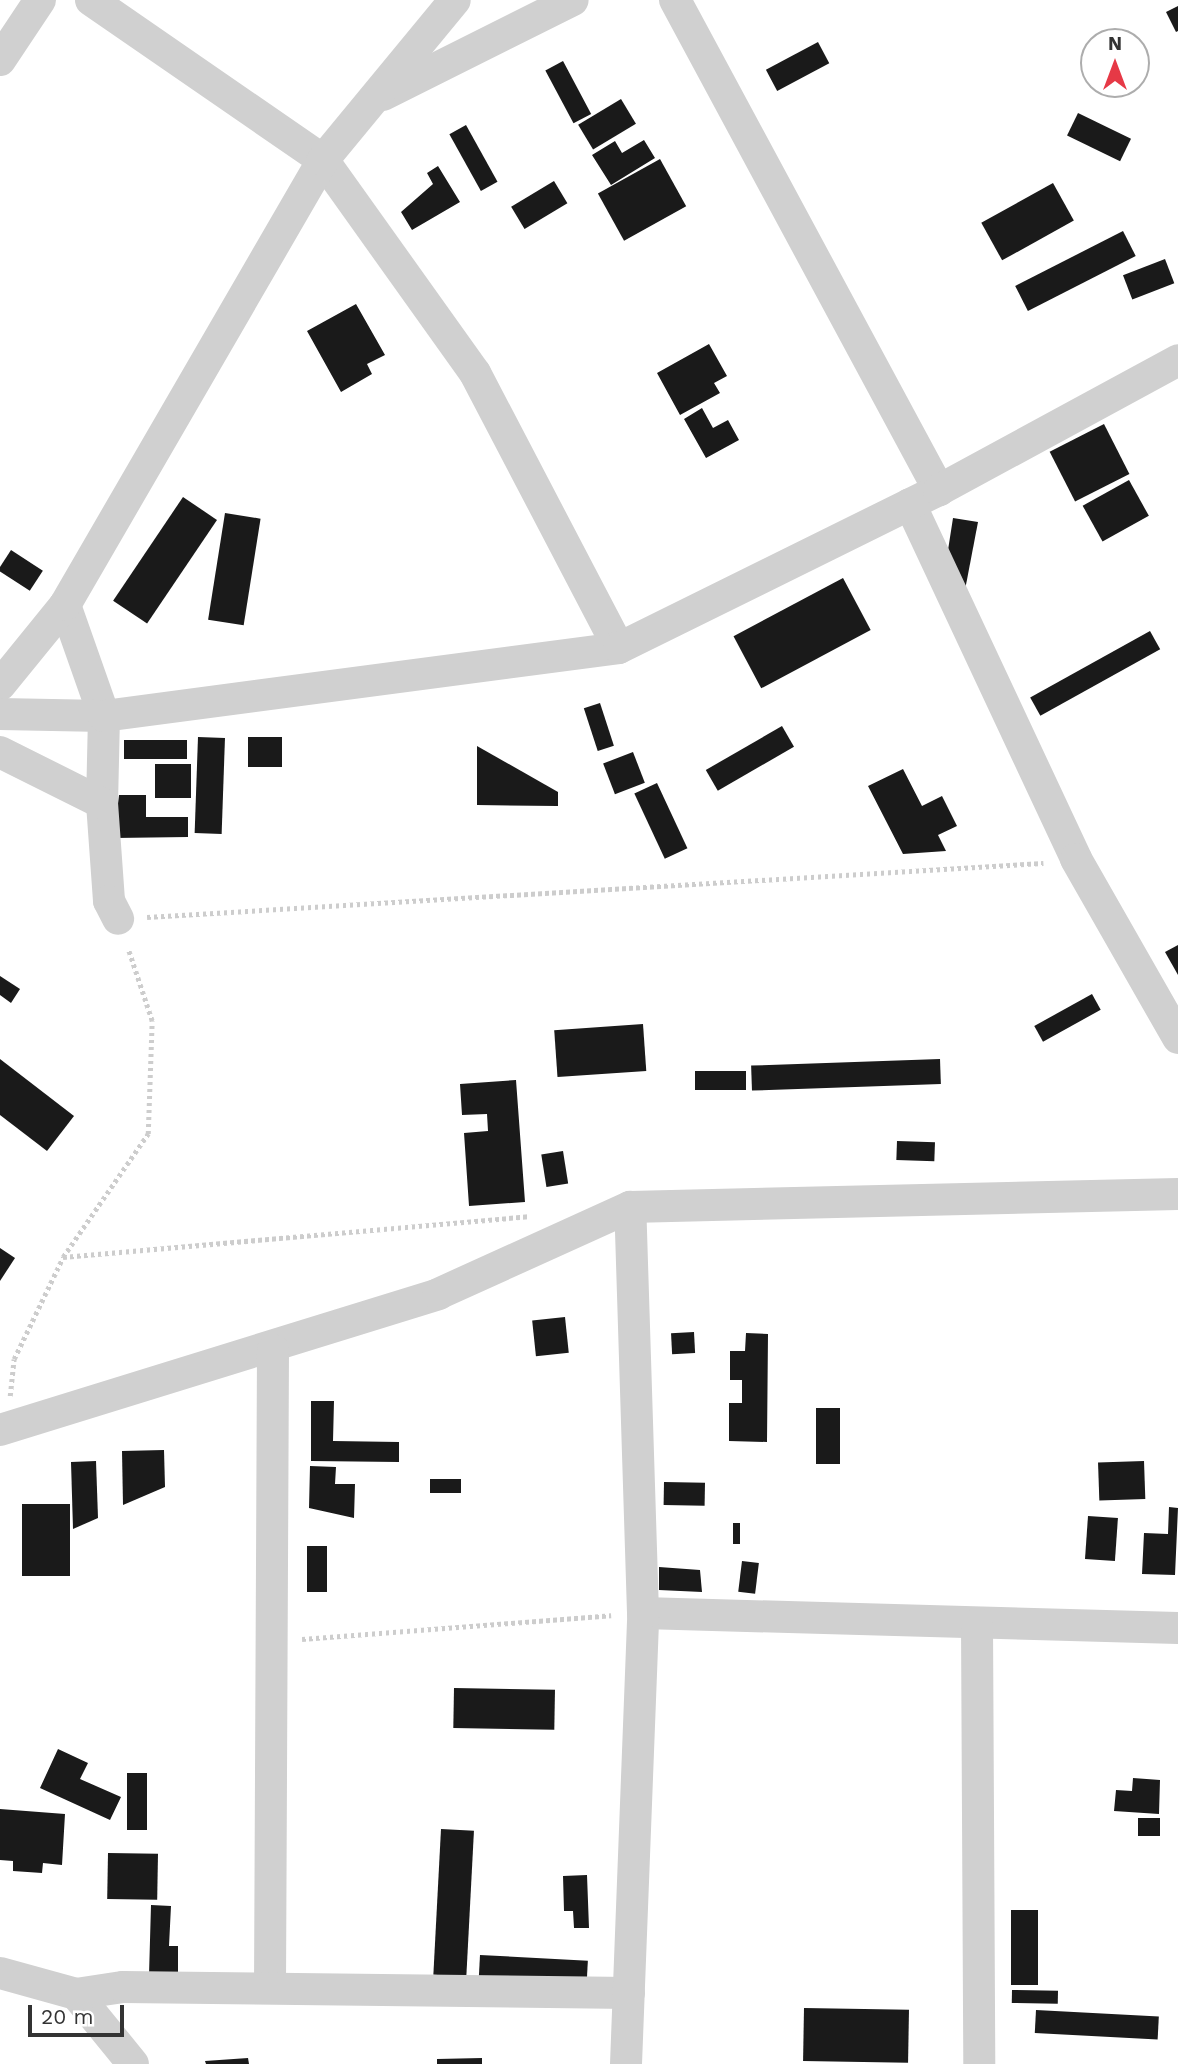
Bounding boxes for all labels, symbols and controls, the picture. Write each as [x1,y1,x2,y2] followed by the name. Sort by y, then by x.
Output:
[1080,28,1150,98] north arrow
[1108,32,1122,55] text: N
[32,1990,128,2034] scale bar
[41,2004,93,2029] text: 20 m

